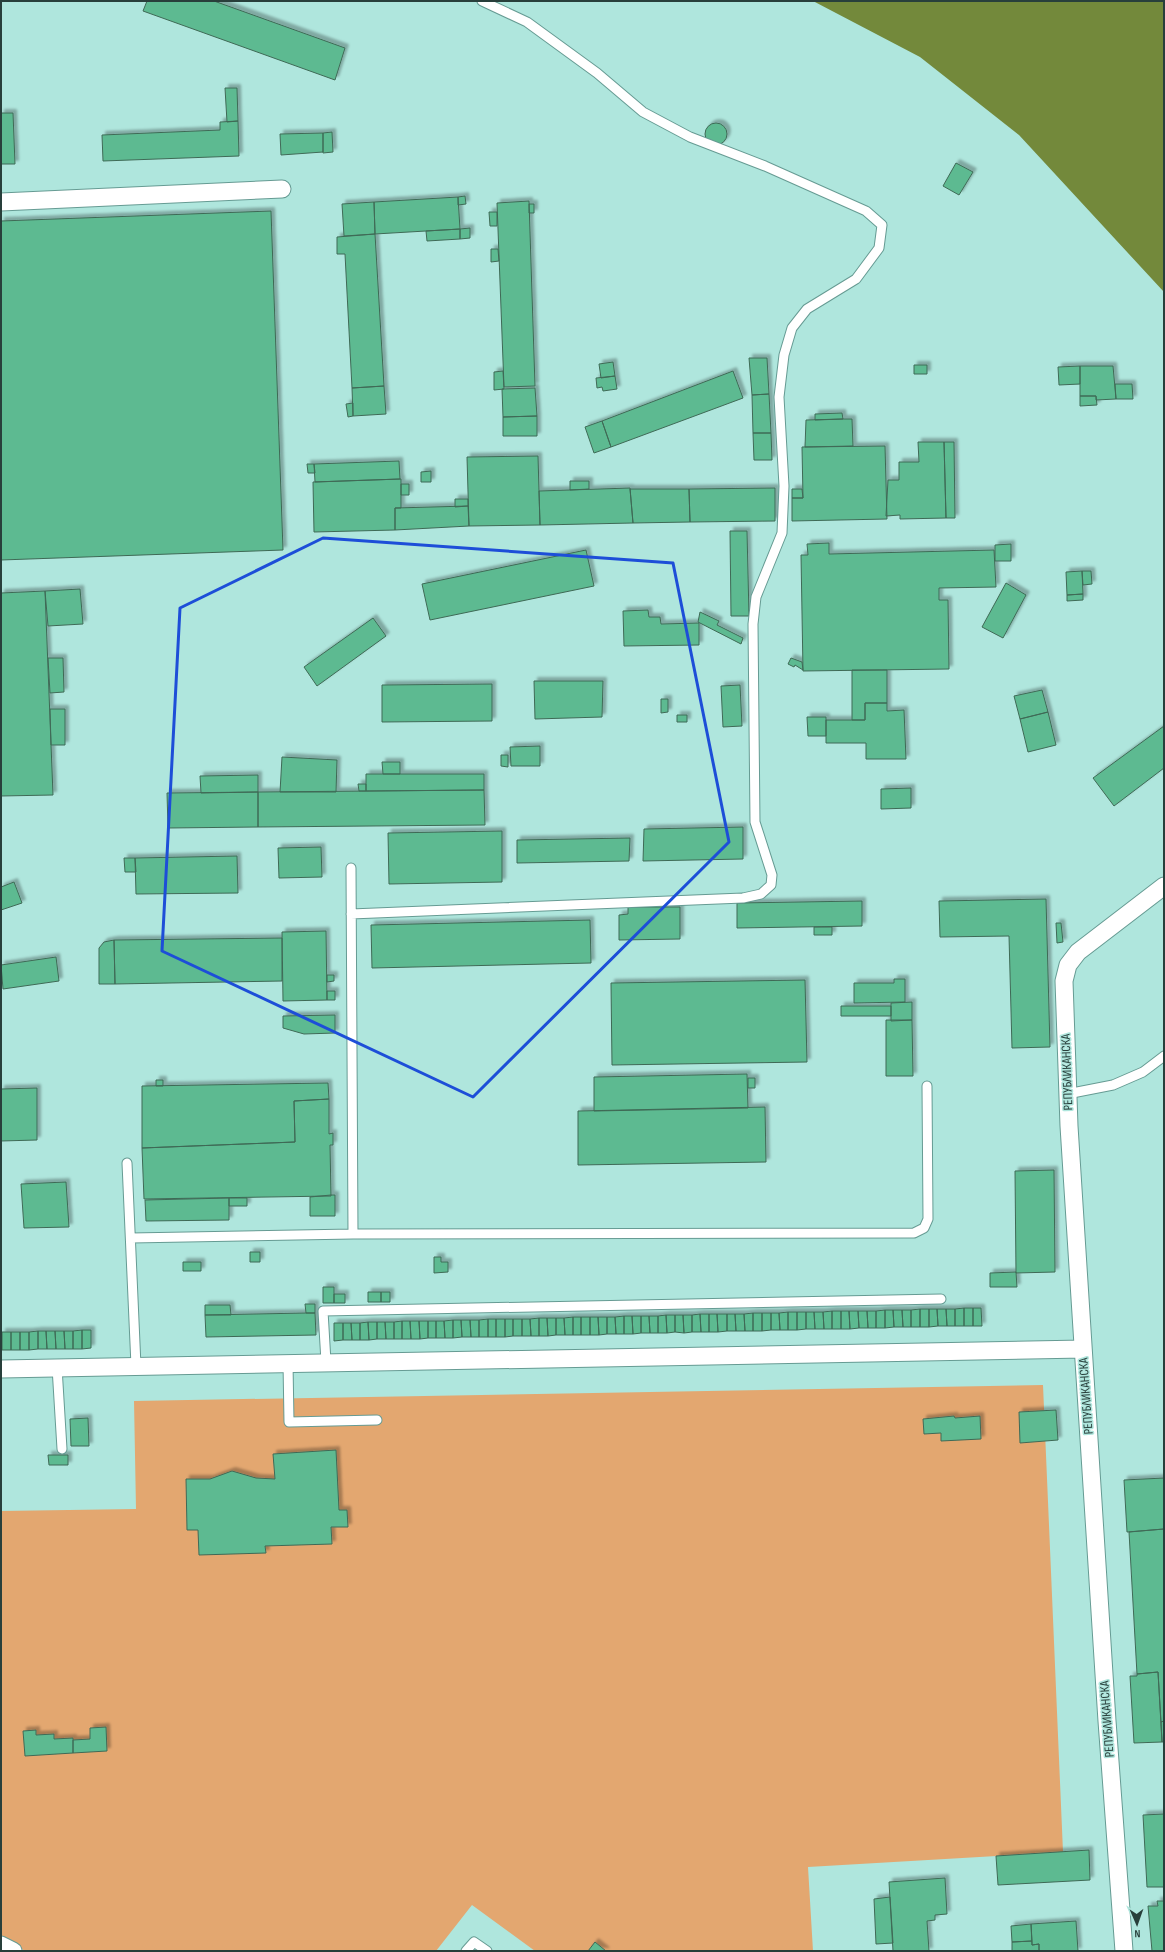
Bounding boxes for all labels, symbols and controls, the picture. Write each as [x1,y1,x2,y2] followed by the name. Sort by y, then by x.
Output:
[1058,1033,1076,1111] street label: РЕПУБЛИКАНСКА
[1075,1357,1097,1435] street label: РЕПУБЛИКАНСКА
[1096,1680,1118,1758] street label: РЕПУБЛИКАНСКА
[1117,1904,1157,1944] north arrow
[1134,1927,1140,1940] text: N

